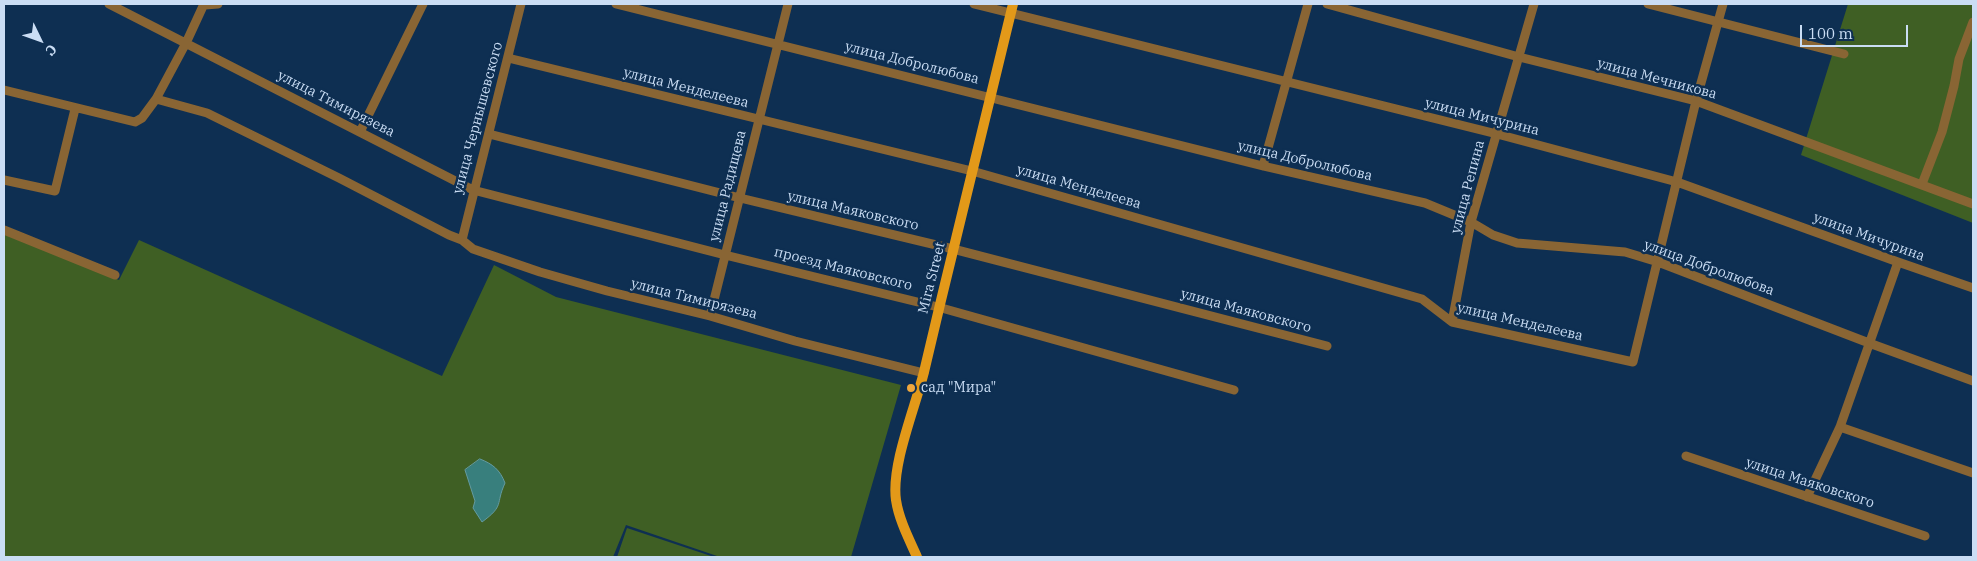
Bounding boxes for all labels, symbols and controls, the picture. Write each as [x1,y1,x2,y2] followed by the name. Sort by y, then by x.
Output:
[15,15,65,65] north arrow
[1802,15,1910,47] scale bar
[1808,24,1853,43] text: 100 m
[843,38,981,88] street label: улица Добролюбова
[450,40,506,196] street label: улица Чернышевского
[41,41,61,60] text: С
[1595,55,1719,103] street label: улица Мечникова
[622,64,750,112] street label: улица Менделеева
[275,67,397,141] street label: улица Тимирязева
[1423,95,1541,139] street label: улица Мичурина
[706,129,750,243] street label: улица Радищева
[1236,137,1374,185] street label: улица Добролюбова
[1447,138,1489,236] street label: улица Репина
[1015,161,1143,213] street label: улица Менделеева
[786,188,920,234] street label: улица Маяковского
[1811,209,1927,265] street label: улица Мичурина
[1641,237,1777,299] street label: улица Добролюбова
[915,241,949,315] street label: Mira Street
[772,244,914,294] street label: проезд Маяковского
[629,275,759,323] street label: улица Тимирязева
[1179,286,1313,336] street label: улица Маяковского
[1455,299,1585,345] street label: улица Менделеева
[921,380,996,396] place label: сад "Мира"
[905,382,917,394] marker: сад "Мира"
[1744,454,1876,512] street label: улица Маяковского

